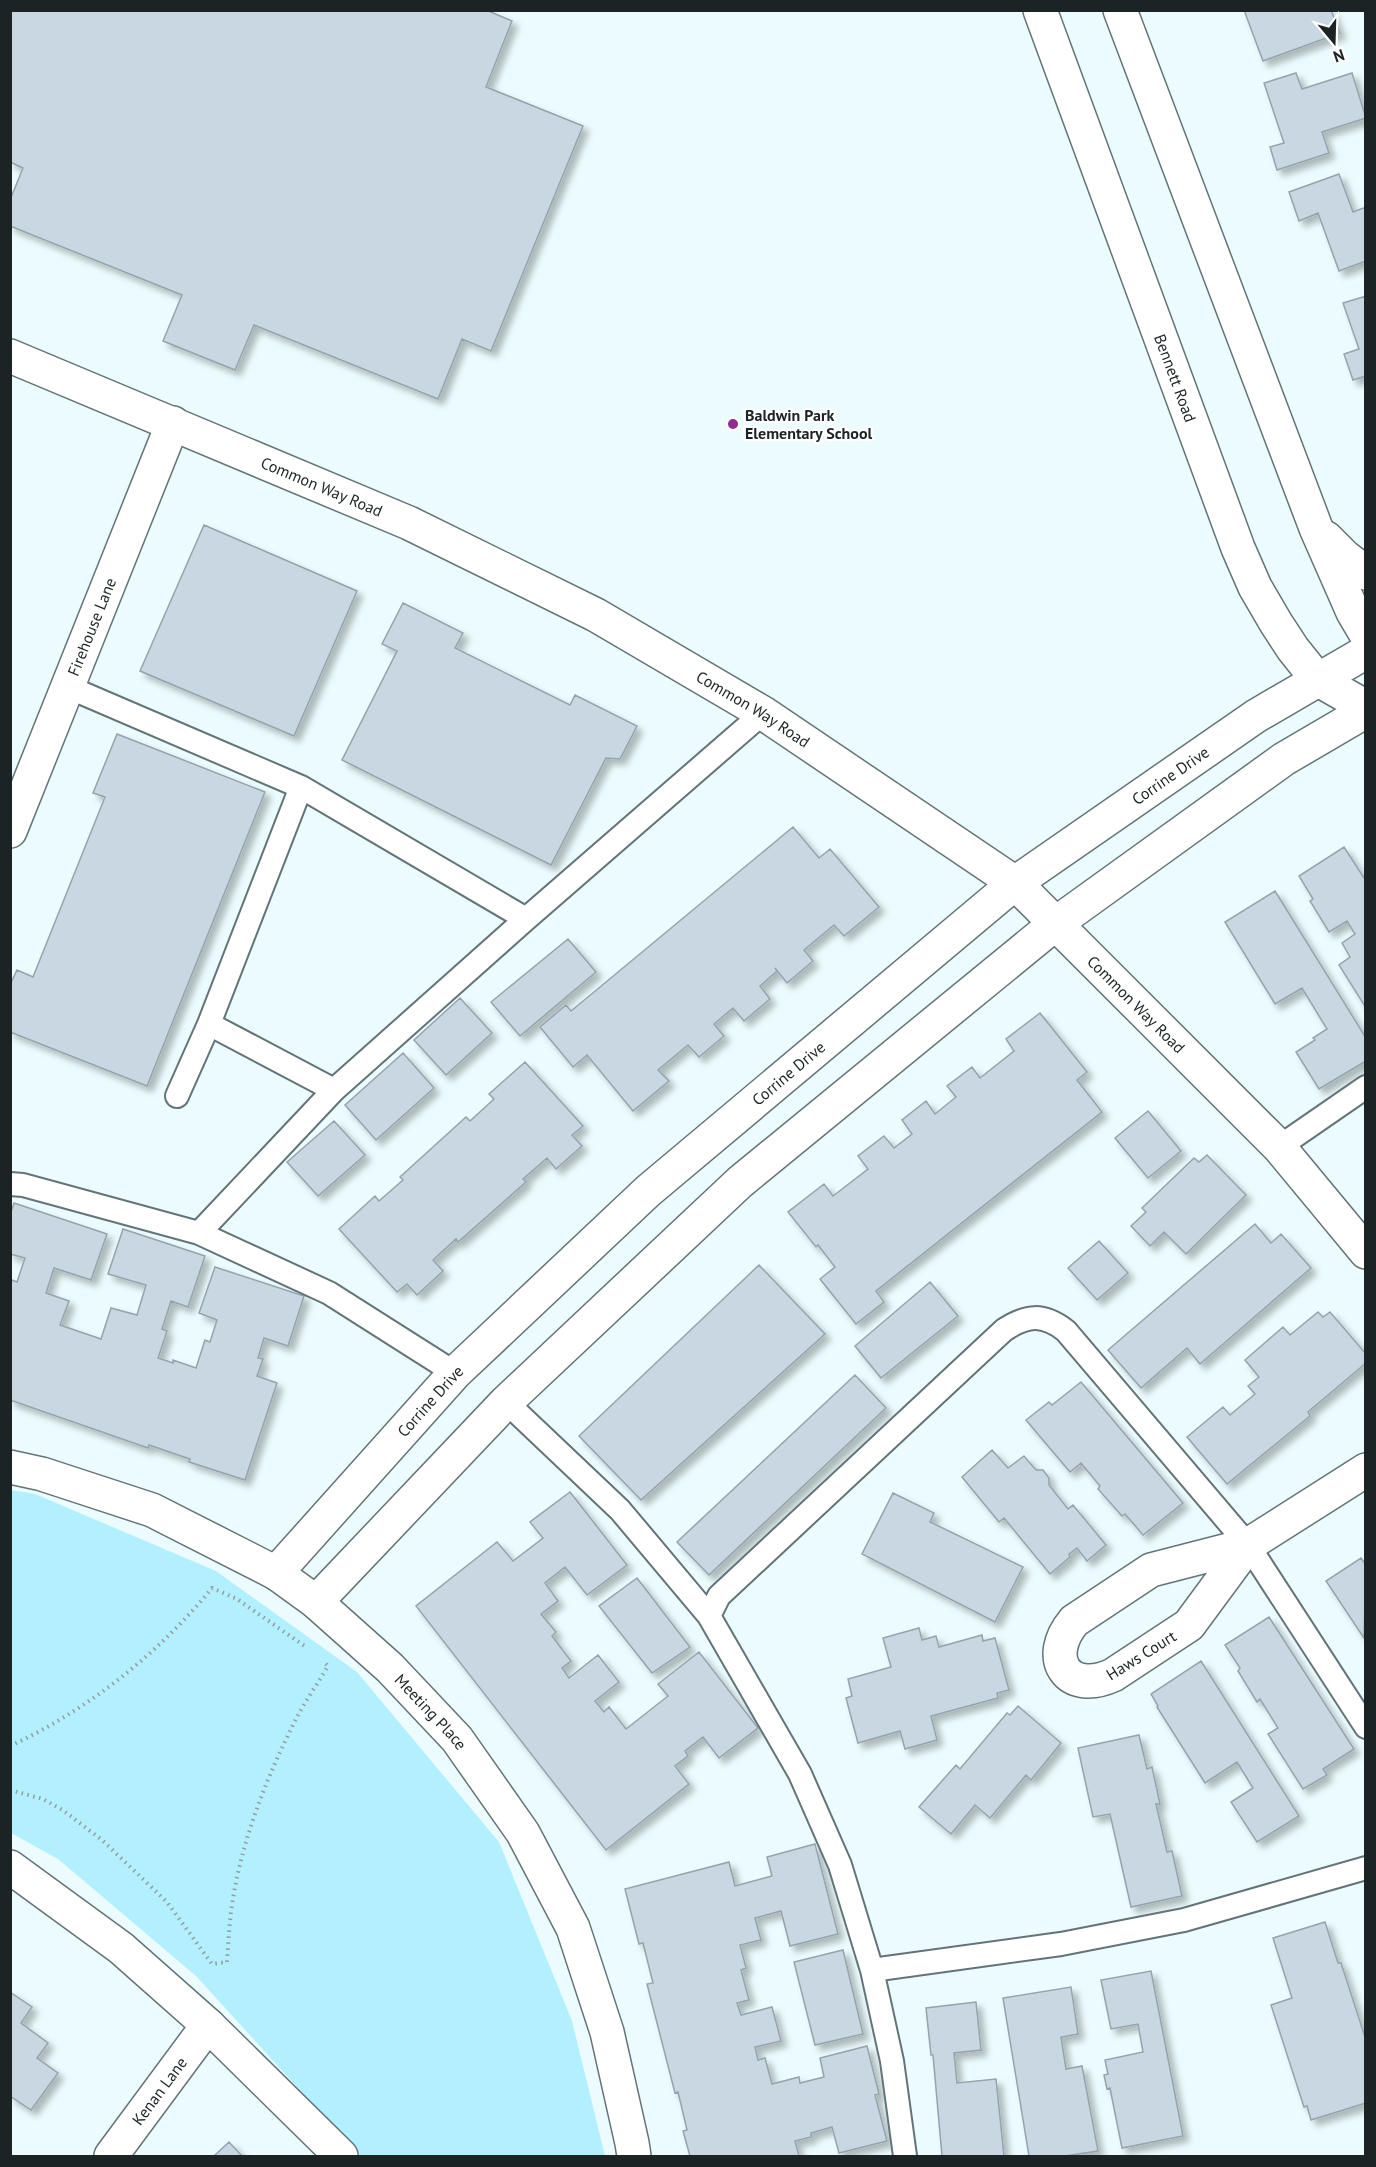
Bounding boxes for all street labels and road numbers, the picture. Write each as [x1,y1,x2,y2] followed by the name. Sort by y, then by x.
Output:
[1150,331,1201,425] street label: Bennett Road
[258,452,386,521] street label: Common Way Road
[63,575,120,679] street label: Firehouse Lane
[693,666,814,752] street label: Common Way Road
[1128,742,1213,809] street label: Corrine Drive
[1083,951,1189,1057] street label: Common Way Road
[748,1037,829,1110] street label: Corrine Drive
[393,1361,467,1441] street label: Corrine Drive
[1102,1625,1180,1684] street label: Haws Court
[391,1670,471,1753] street label: Meeting Place
[127,2053,191,2129] street label: Kenan Lane

